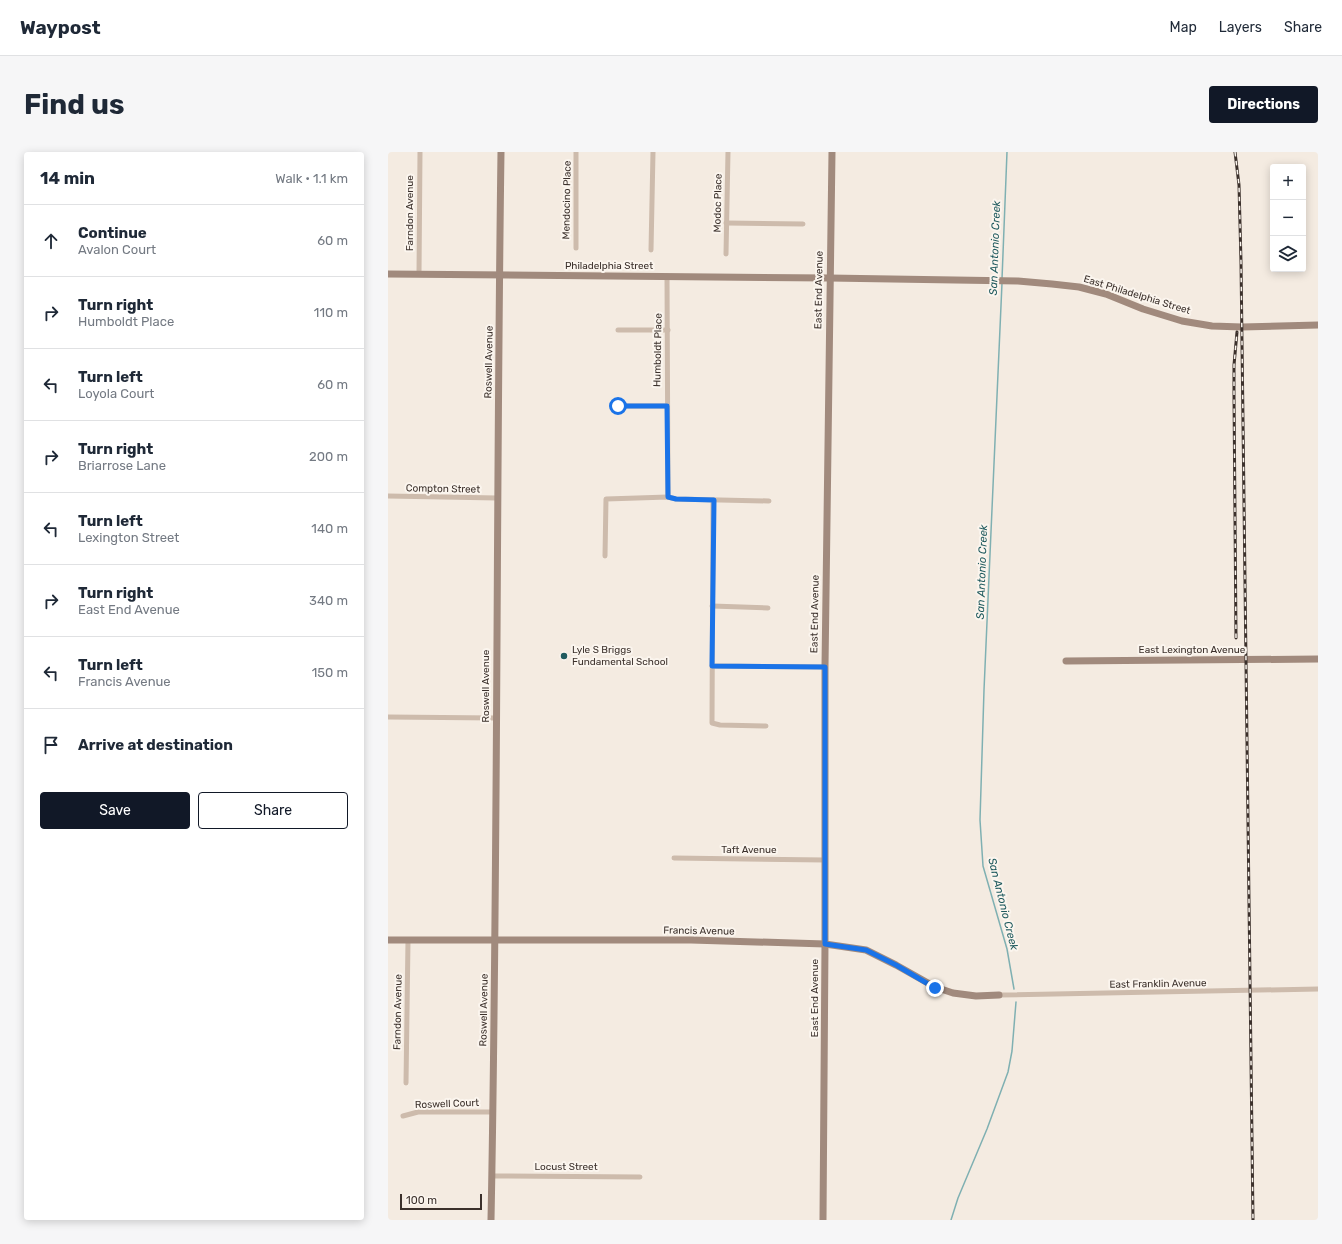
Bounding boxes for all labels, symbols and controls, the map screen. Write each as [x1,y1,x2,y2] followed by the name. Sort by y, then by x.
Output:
[20,16,101,39] text: Waypost
[1170,19,1197,36] text: Map
[1219,19,1262,36] text: Layers
[1284,19,1322,36] text: Share
[1209,86,1318,123] button: Directions
[24,88,124,121] text: Find us
[560,160,574,240] street label: Mendocino Place
[1270,164,1306,272] map controls
[1270,164,1306,200] button: +
[40,168,95,188] text: 14 min
[275,171,348,186] text: Walk · 1.1 km
[711,173,725,233] street label: Modoc Place
[404,175,416,251] street label: Farndon Avenue
[987,200,1003,296] water label: San Antonio Creek
[1270,200,1306,236] button: −
[78,224,147,242] text: Continue
[40,230,62,252] icon: ahead
[317,233,348,248] text: 60 m
[1270,236,1306,272] button: layers
[78,242,156,257] text: Avalon Court
[812,250,826,329] street label: East End Avenue
[565,260,653,272] street label: Philadelphia Street
[1082,273,1192,317] street label: East Philadelphia Street
[78,296,153,314] text: Turn right
[40,302,62,324] icon: right
[314,305,348,320] text: 110 m
[651,313,665,387] street label: Humboldt Place
[78,314,174,329] text: Humboldt Place
[482,325,496,398] street label: Roswell Avenue
[78,368,143,386] text: Turn left
[40,374,62,396] icon: left
[317,377,348,392] text: 60 m
[78,386,154,401] text: Loyola Court
[609,397,627,415] route start
[78,440,153,458] text: Turn right
[40,446,62,468] icon: right
[309,449,348,464] text: 200 m
[78,458,166,473] text: Briarrose Lane
[406,482,480,496] street label: Compton Street
[78,512,143,530] text: Turn left
[40,518,62,540] icon: left
[311,521,348,536] text: 140 m
[974,524,990,620] water label: San Antonio Creek
[78,530,179,545] text: Lexington Street
[808,574,822,653] street label: East End Avenue
[78,584,153,602] text: Turn right
[40,590,62,612] icon: right
[309,593,348,608] text: 340 m
[78,602,180,617] text: East End Avenue
[572,644,668,668] place label: Lyle S Briggs Fundamental School
[1139,644,1246,656] street label: East Lexington Avenue
[480,649,492,722] street label: Roswell Avenue
[559,651,569,661] marker: Lyle S Briggs Fundamental School
[78,656,143,674] text: Turn left
[40,662,62,684] icon: left
[312,665,348,680] text: 150 m
[78,674,171,689] text: Francis Avenue
[40,734,62,756] icon: arrive
[78,736,233,754] text: Arrive at destination
[40,792,190,829] button: Save
[198,792,348,829] button: Share
[721,844,777,856] street label: Taft Avenue
[985,856,1021,952] water label: San Antonio Creek
[663,924,735,938] street label: Francis Avenue
[809,958,821,1037] street label: East End Avenue
[477,973,491,1046] street label: Roswell Avenue
[391,974,405,1050] street label: Farndon Avenue
[1109,977,1207,991] street label: East Franklin Avenue
[926,979,944,997] route end
[415,1097,479,1111] street label: Roswell Court
[534,1161,598,1173] street label: Locust Street
[400,1192,482,1211] scale bar
[406,1194,437,1207] text: 100 m

